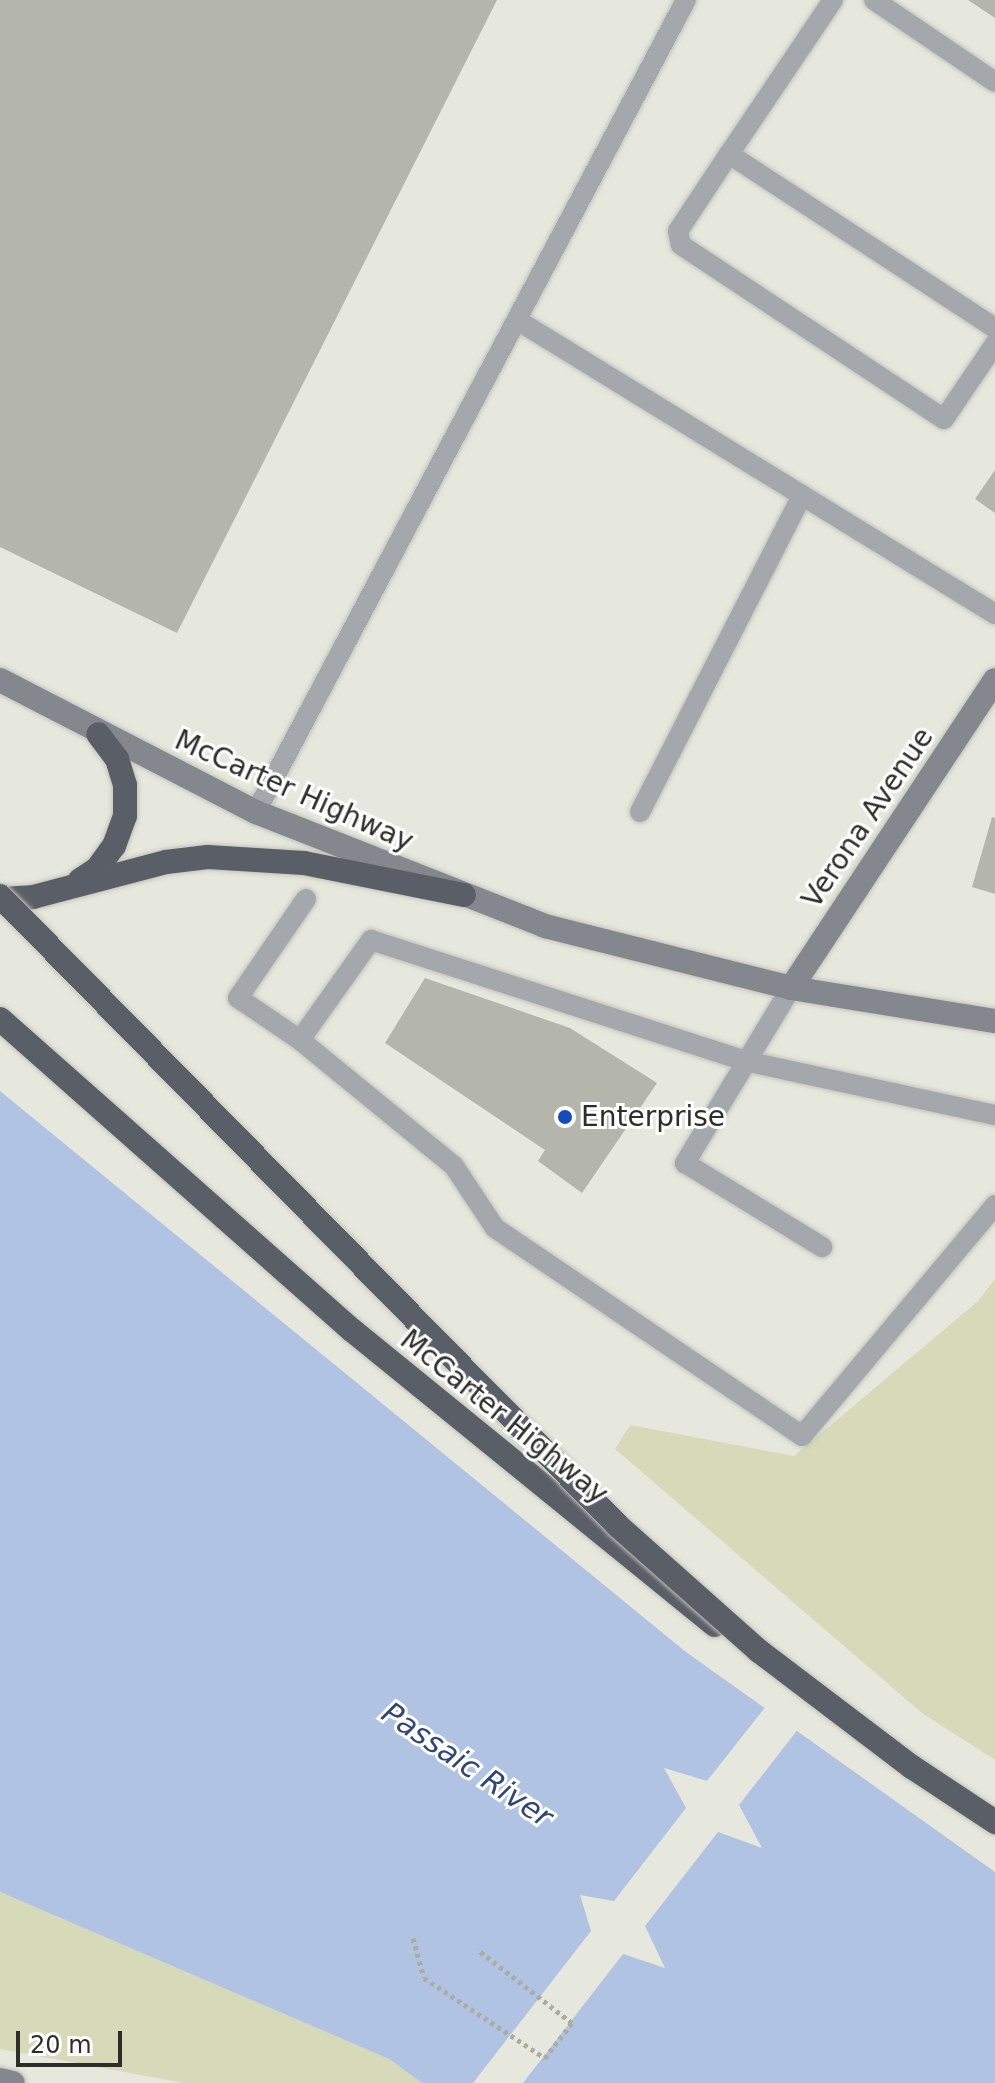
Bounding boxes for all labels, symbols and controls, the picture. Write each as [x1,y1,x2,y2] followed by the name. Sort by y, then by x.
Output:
[795,722,941,914] street label: Verona Avenue
[170,723,418,859] street label: McCarter Highway
[581,1100,725,1134] place label: Enterprise
[556,1108,574,1126] marker: Enterprise
[393,1323,615,1511] street label: McCarter Highway
[375,1695,559,1835] water label: Passaic River
[20,2015,126,2065] scale bar
[30,2031,92,2059] text: 20 m

